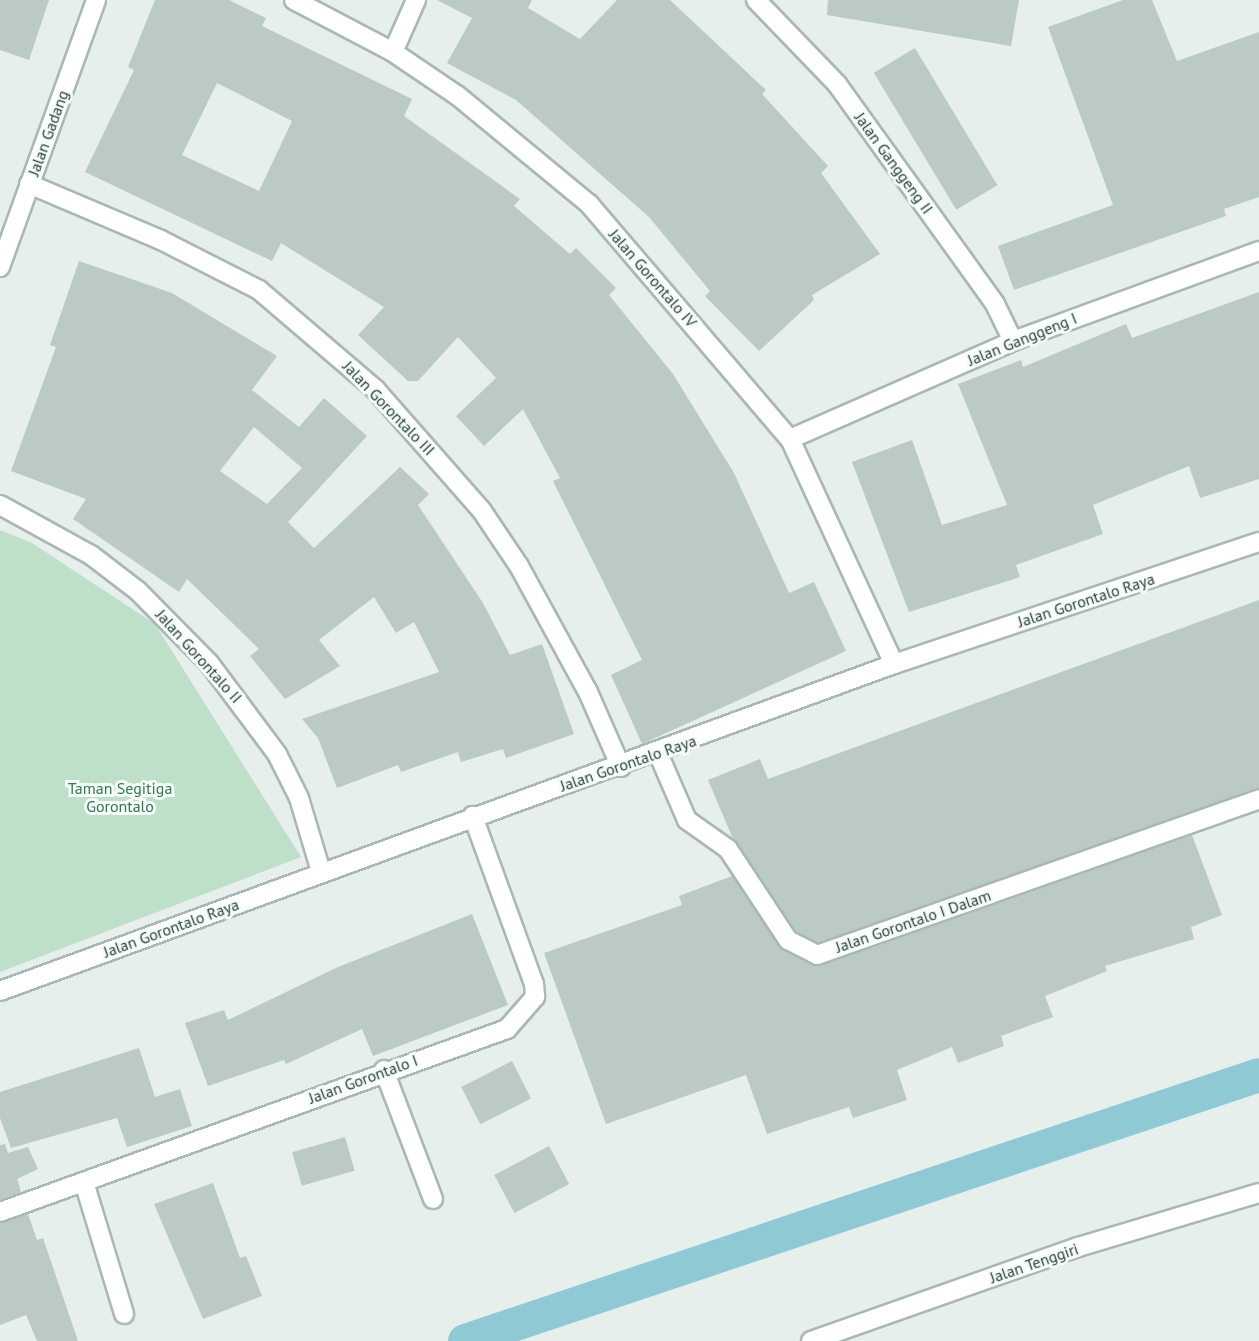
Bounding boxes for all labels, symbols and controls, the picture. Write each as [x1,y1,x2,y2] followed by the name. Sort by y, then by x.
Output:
[24,88,72,178] street label: Jalan Gadang
[851,108,937,218] street label: Jalan Ganggeng II
[605,225,701,331] street label: Jalan Gorontalo IV
[964,308,1080,370] street label: Jalan Ganggeng I
[339,357,439,459] street label: Jalan Gorontalo III
[1015,569,1157,631] street label: Jalan Gorontalo Raya
[152,605,246,707] street label: Jalan Gorontalo II
[557,731,699,795] street label: Jalan Gorontalo Raya
[68,778,172,816] park label: Taman Segitiga Gorontalo
[833,885,993,957] street label: Jalan Gorontalo I Dalam
[101,895,241,961] street label: Jalan Gorontalo Raya
[306,1050,420,1108] street label: Jalan Gorontalo I
[987,1239,1081,1287] street label: Jalan Tenggiri

